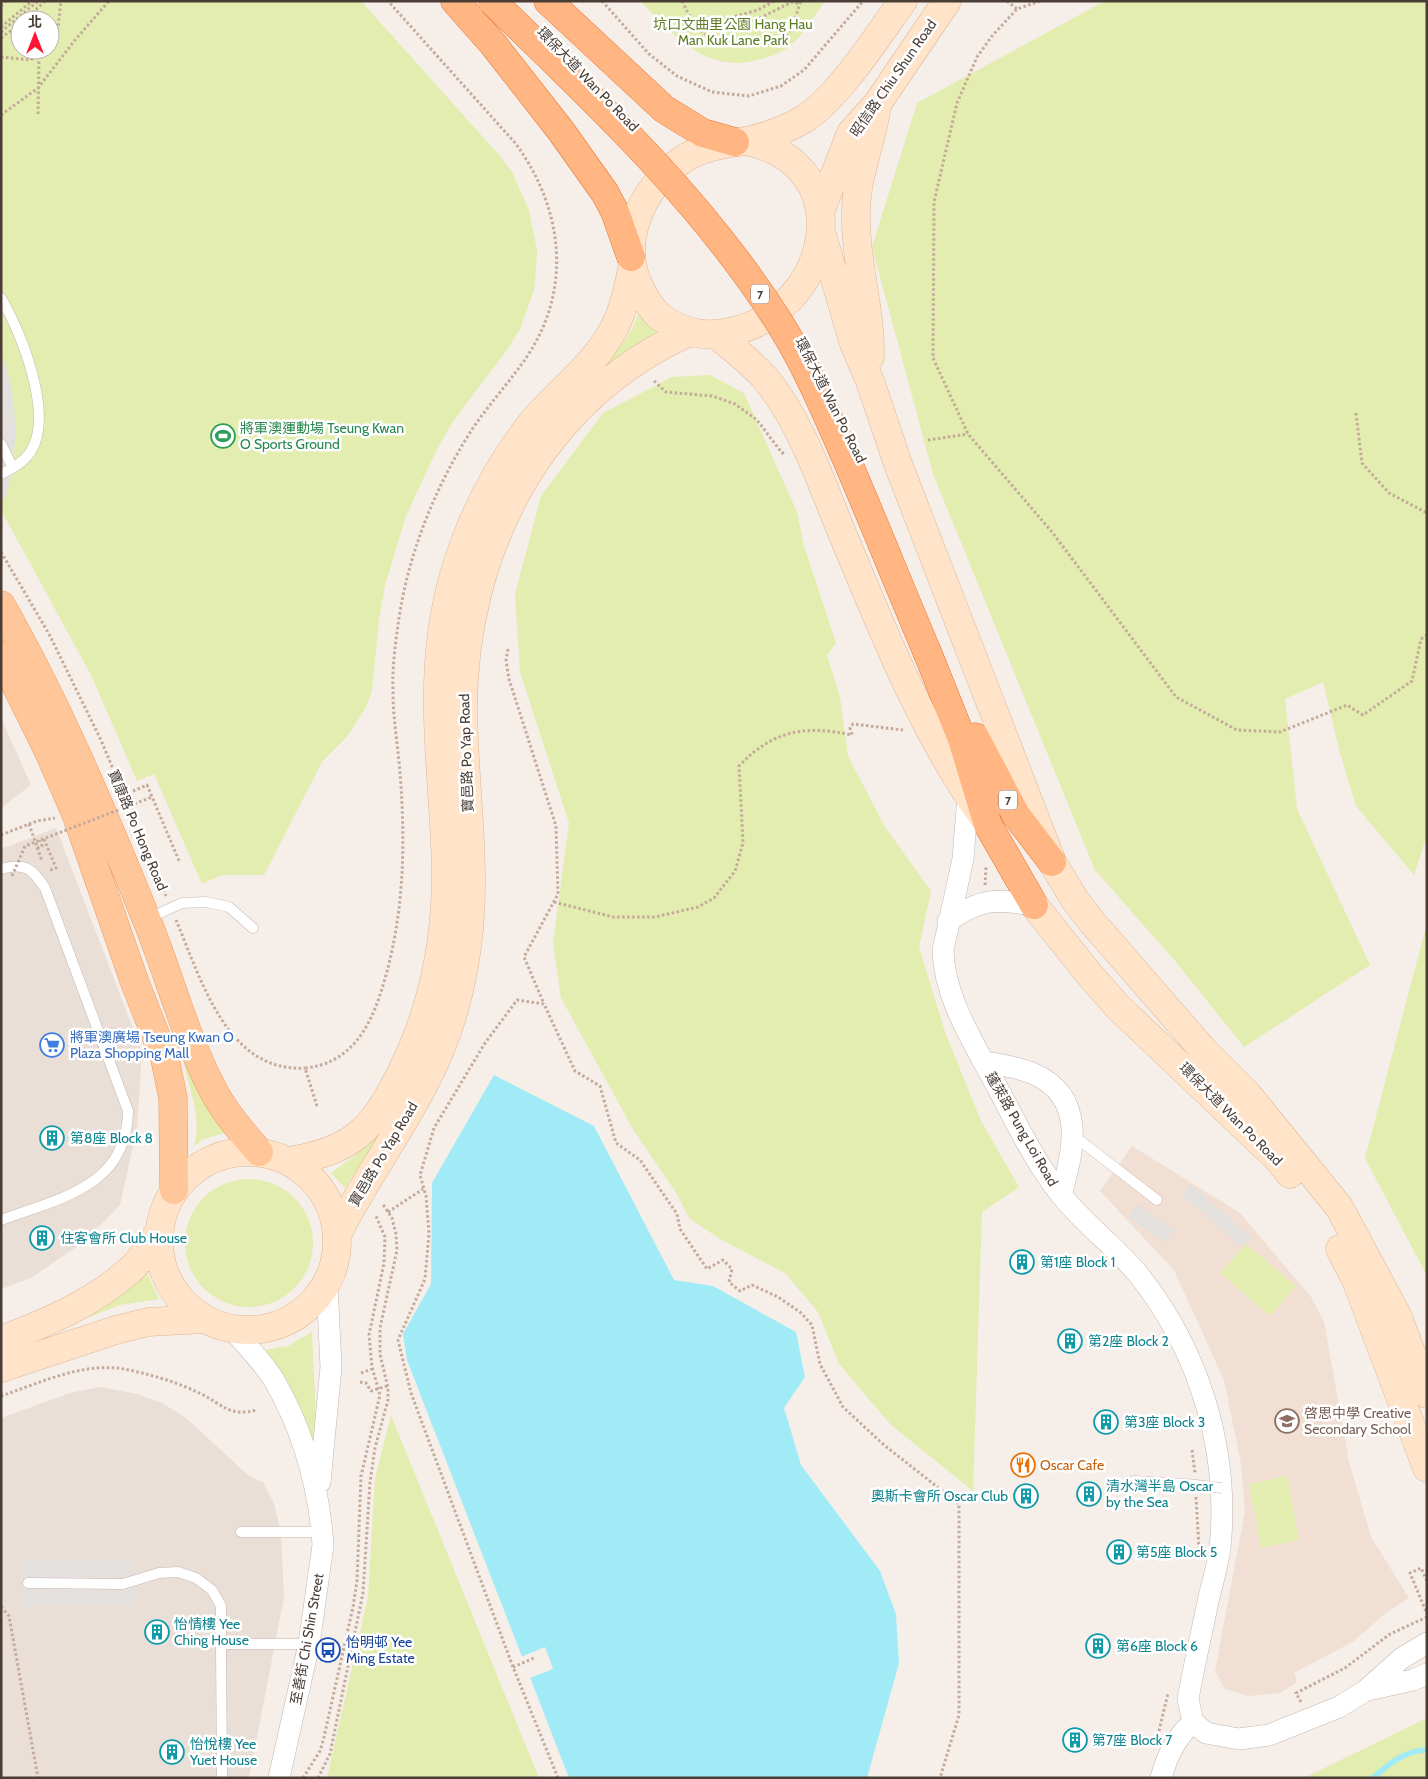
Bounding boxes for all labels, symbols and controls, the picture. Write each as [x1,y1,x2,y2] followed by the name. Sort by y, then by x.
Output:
[10,10,60,60] north arrow
[28,13,42,31] text: 北
[653,15,813,49] park label: 坑口文曲里公園 Hang Hau Man Kuk Lane Park
[846,16,940,140] street label: 昭信路 Chiu Shun Road
[533,23,643,135] street label: 環保大道 Wan Po Road
[751,284,769,304] road number: 7
[792,334,870,466] street label: 環保大道 Wan Po Road
[240,419,404,453] place label: 將軍澳運動場 Tseung Kwan O Sports Ground
[210,423,236,449] sports icon: 將軍澳運動場 Tseung Kwan O Sports Ground
[455,693,477,813] street label: 寶邑路 Po Yap Road
[104,767,172,893] street label: 寶康路 Po Hong Road
[999,790,1017,810] road number: 7
[70,1028,234,1062] place label: 將軍澳廣場 Tseung Kwan O Plaza Shopping Mall
[39,1032,65,1058] supermarket icon: 將軍澳廣場 Tseung Kwan O Plaza Shopping Mall
[1176,1059,1286,1169] street label: 環保大道 Wan Po Road
[982,1068,1062,1190] street label: 蓬萊路 Pung Loi Road
[345,1098,421,1210] street label: 寶邑路 Po Yap Road
[39,1125,65,1151] building icon: 第8座 Block 8
[70,1129,153,1147] place label: 第8座 Block 8
[29,1225,55,1251] building icon: 住客會所 Club House
[60,1229,187,1247] place label: 住客會所 Club House
[1009,1249,1035,1275] building icon: 第1座 Block 1
[1040,1253,1115,1271] place label: 第1座 Block 1
[1057,1328,1083,1354] building icon: 第2座 Block 2
[1088,1332,1169,1350] place label: 第2座 Block 2
[1304,1404,1412,1438] place label: 啓思中學 Creative Secondary School
[1274,1408,1300,1434] school or university icon: 啓思中學 Creative Secondary School
[1093,1409,1119,1435] building icon: 第3座 Block 3
[1124,1413,1205,1431] place label: 第3座 Block 3
[1010,1452,1036,1478] restaurant icon: Oscar Cafe
[1040,1456,1104,1474] place label: Oscar Cafe
[1106,1477,1214,1511] place label: 清水灣半島 Oscar by the Sea
[1076,1481,1102,1507] building icon: 清水灣半島 Oscar by the Sea
[1013,1483,1039,1509] building icon: 奧斯卡會所 Oscar Club
[871,1487,1008,1505] place label: 奧斯卡會所 Oscar Club
[1106,1539,1132,1565] building icon: 第5座 Block 5
[1136,1543,1217,1561] place label: 第5座 Block 5
[287,1572,327,1706] street label: 至善街 Chi Shin Street
[174,1615,249,1649] place label: 怡情樓 Yee Ching House
[144,1619,170,1645] building icon: 怡情樓 Yee Ching House
[346,1633,415,1667] place label: 怡明邨 Yee Ming Estate
[1085,1633,1111,1659] building icon: 第6座 Block 6
[315,1637,341,1663] bus stop icon: 怡明邨 Yee Ming Estate
[1116,1637,1198,1655] place label: 第6座 Block 6
[1062,1727,1088,1753] building icon: 第7座 Block 7
[1092,1731,1172,1749] place label: 第7座 Block 7
[189,1735,257,1769] place label: 怡悅樓 Yee Yuet House
[159,1739,185,1765] building icon: 怡悅樓 Yee Yuet House

